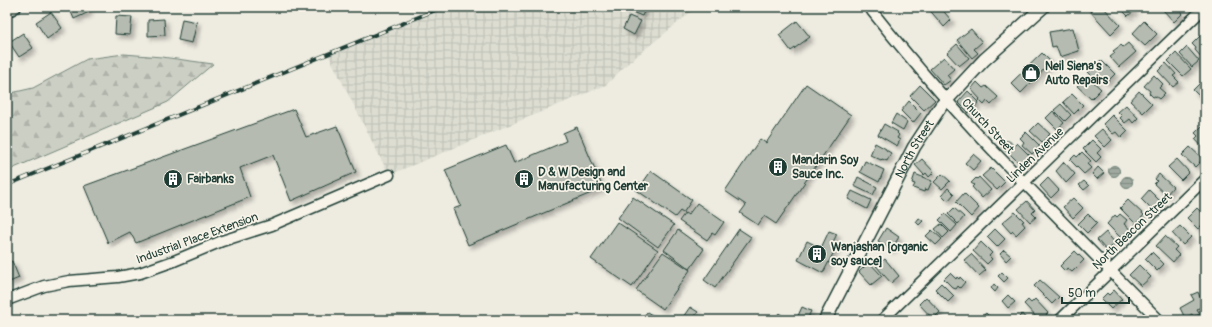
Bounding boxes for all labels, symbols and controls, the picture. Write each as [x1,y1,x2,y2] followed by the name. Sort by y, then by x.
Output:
[1045,59,1109,88] place label: Neil Siena's Auto Repairs
[1020,62,1042,84] shop icon: Neil Siena's Auto Repairs
[958,96,1017,157] street label: Church Street
[892,117,938,181] street label: North Street
[1004,124,1067,186] street label: Linden Avenue
[792,153,859,182] place label: Mandarin Soy Sauce Inc.
[767,156,789,178] building icon: Mandarin Soy Sauce Inc.
[538,165,649,194] place label: D & W Design and Manufacturing Center
[162,168,184,190] building icon: Fairbanks
[513,168,535,190] building icon: D & W Design and Manufacturing Center
[187,172,234,187] place label: Fairbanks
[1090,190,1175,273] street label: North Beacon Street
[134,209,260,268] street label: Industrial Place Extension
[831,240,928,269] place label: Wanjashan [organic soy sauce]
[806,243,828,265] building icon: Wanjashan [organic soy sauce]
[1062,279,1129,305] scale bar
[1068,286,1096,301] text: 50 m

